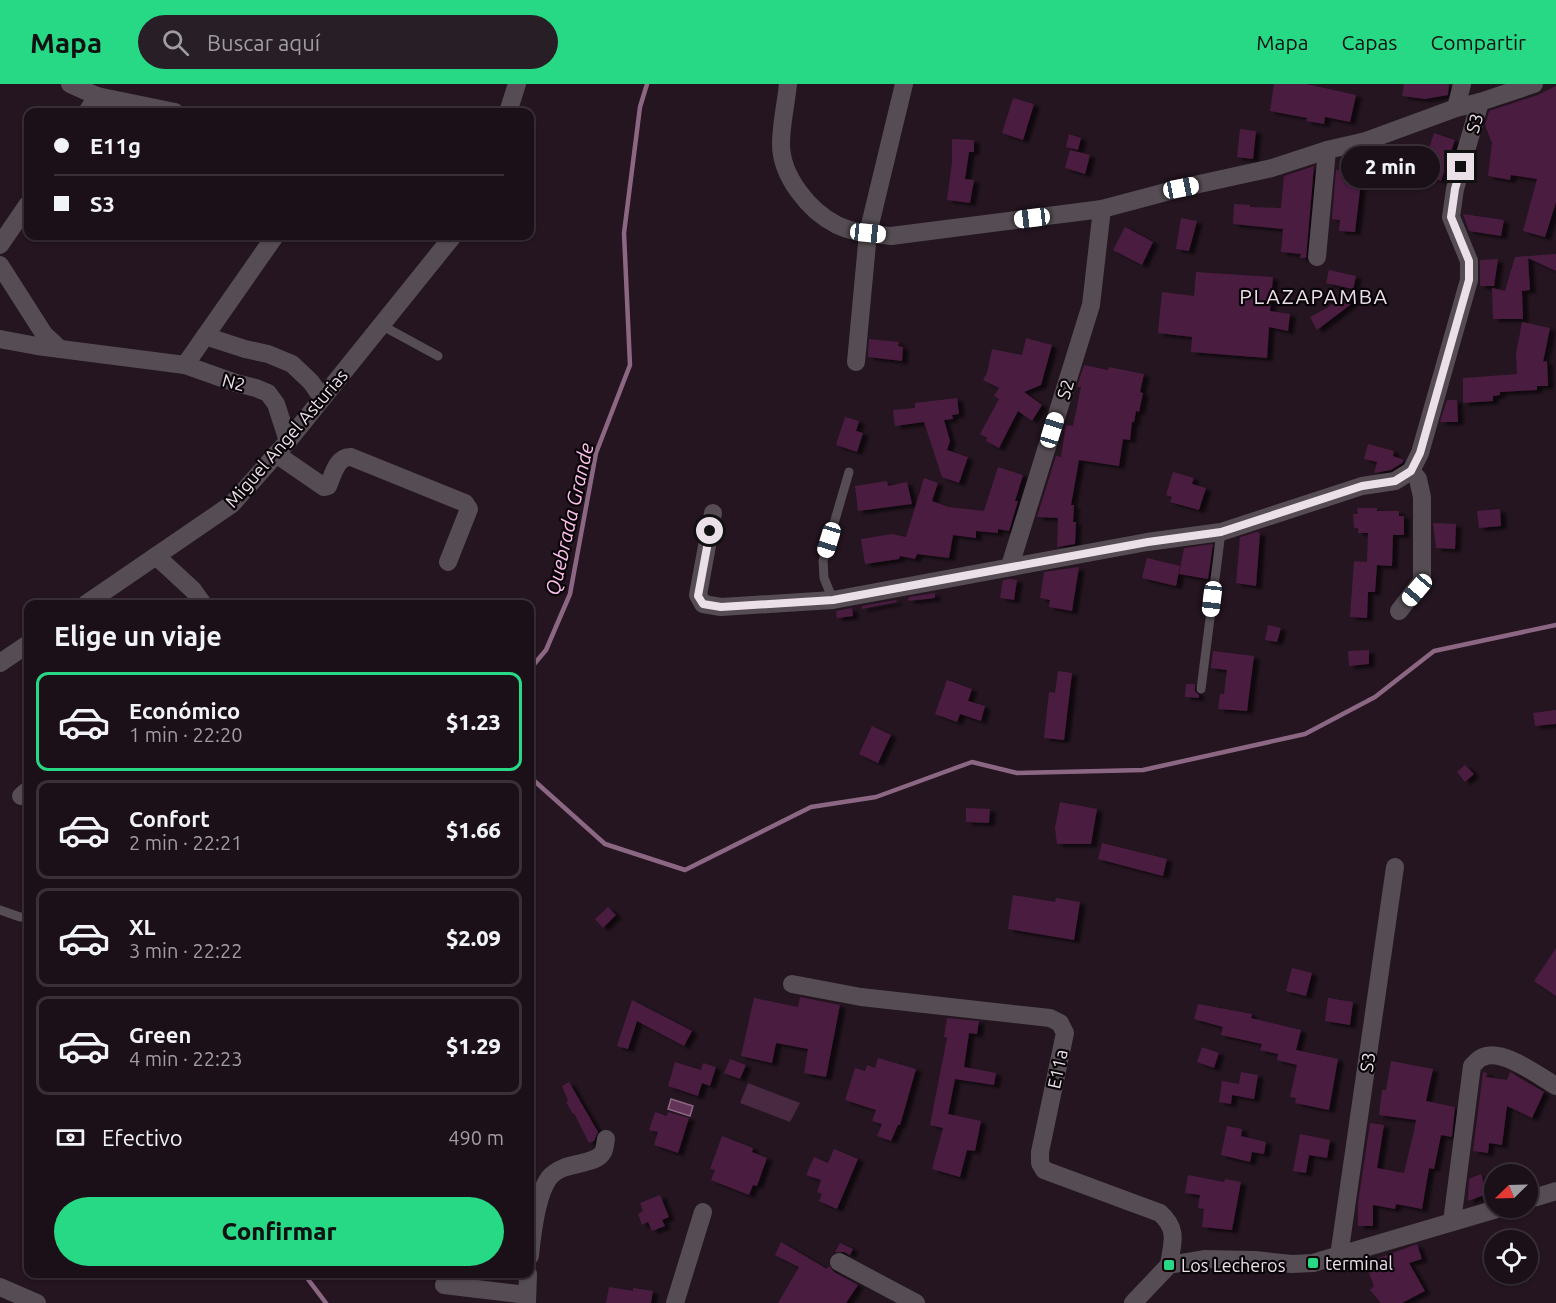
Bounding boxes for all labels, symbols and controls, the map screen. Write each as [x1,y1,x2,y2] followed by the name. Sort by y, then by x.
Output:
[138,15,558,69] search box
[159,26,192,59] icon: search
[30,27,102,58] text: Mapa
[207,30,320,55] text: Buscar aquí
[1256,30,1308,54] text: Mapa
[1341,30,1397,54] text: Capas
[1430,30,1526,54] text: Compartir
[1462,111,1486,135] street label: S3
[90,133,141,158] text: E11g
[1341,146,1440,188] callout: 2 min
[1447,153,1474,180] route end
[1365,155,1416,178] text: 2 min
[1162,176,1200,200] car
[90,191,115,216] text: S3
[1013,207,1051,229] car
[849,222,887,244] car
[1239,284,1389,308] district label: PLAZAPAMBA
[221,365,351,511] street label: Miguel Angel Asturias
[220,369,248,395] street label: N2
[1053,377,1077,401] street label: S2
[1038,410,1066,450] car
[540,441,599,598] water label: Quebrada Grande
[696,517,723,544] route start
[815,520,843,560] car
[1399,570,1435,610] car
[1201,580,1223,618] car
[54,621,222,651] text: Elige un viaje
[57,695,111,749] icon: car
[129,698,240,723] text: Económico
[446,709,501,734] text: $1.23
[129,723,243,746] text: 1 min · 22:20
[57,803,111,857] icon: car
[129,806,210,831] text: Confort
[446,817,501,842] text: $1.66
[129,831,243,854] text: 2 min · 22:21
[57,911,111,965] icon: car
[129,914,156,939] text: XL
[446,925,501,950] text: $2.09
[129,939,243,962] text: 3 min · 22:22
[57,1019,111,1073] icon: car
[129,1022,191,1047] text: Green
[446,1033,501,1058] text: $1.29
[129,1047,243,1070] text: 4 min · 22:23
[1043,1048,1071,1090] street label: E11a
[1356,1051,1378,1073] street label: S3
[54,1121,87,1154] icon: cash
[102,1125,183,1150] text: Efectivo
[448,1126,504,1149] text: 490 m
[1484,1164,1538,1218] north arrow
[1484,1164,1538,1284] map controls
[54,1197,504,1266] button: Confirmar
[1484,1230,1538,1284] button: locate
[1325,1253,1393,1273] place label: terminal
[1181,1255,1286,1275] place label: Los Lecheros
[1306,1256,1320,1270] marker: terminal
[1162,1258,1176,1272] marker: Los Lecheros

